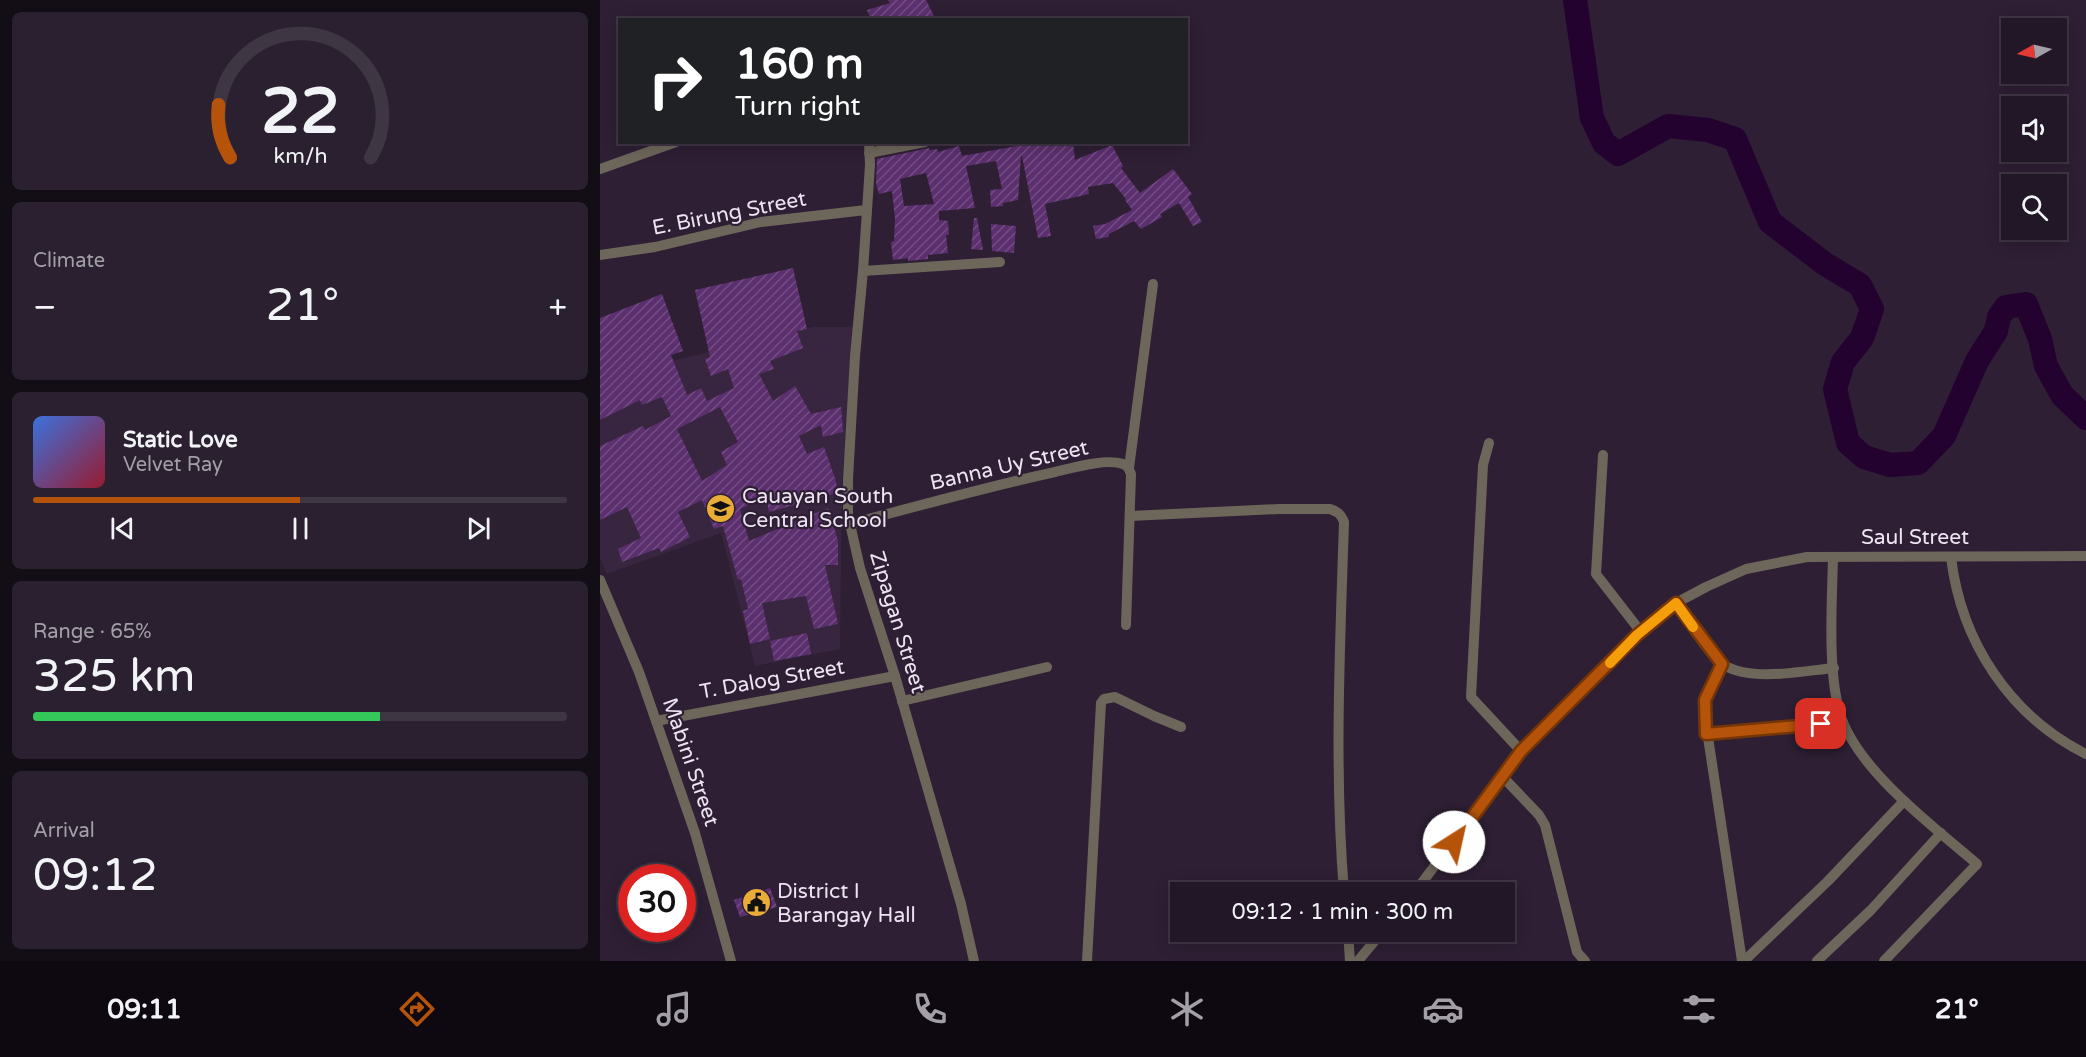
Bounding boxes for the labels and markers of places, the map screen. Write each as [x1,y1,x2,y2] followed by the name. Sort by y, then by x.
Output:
[742,484,893,533] place label: Cauayan South Central School
[705,492,737,524] school or university icon: Cauayan South Central School
[1795,698,1846,749] pin
[777,879,916,928] place label: District I Barangay Hall
[740,887,772,919] public building icon: District I Barangay Hall

